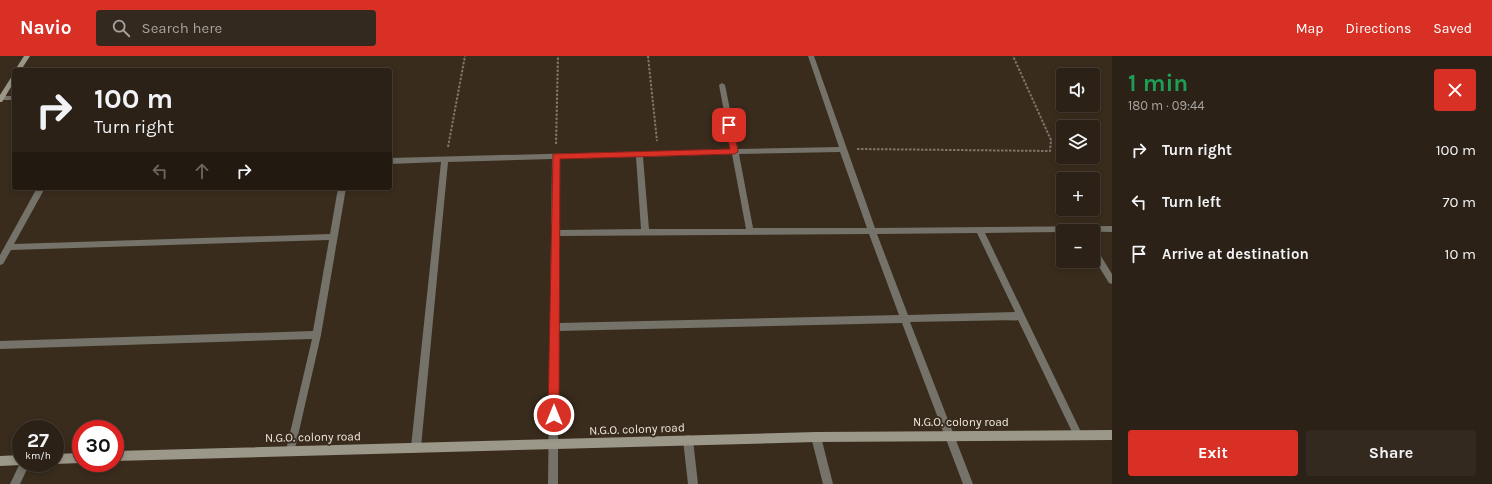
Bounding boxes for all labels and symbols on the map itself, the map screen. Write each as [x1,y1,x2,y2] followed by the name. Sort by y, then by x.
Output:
[712,108,746,142] pin
[533,394,575,436] position arrow
[913,415,1009,429] street label: N.G.O. colony road
[72,420,124,472] speed limit sign: 30
[589,420,685,438] street label: N.G.O. colony road
[265,429,361,445] street label: N.G.O. colony road

